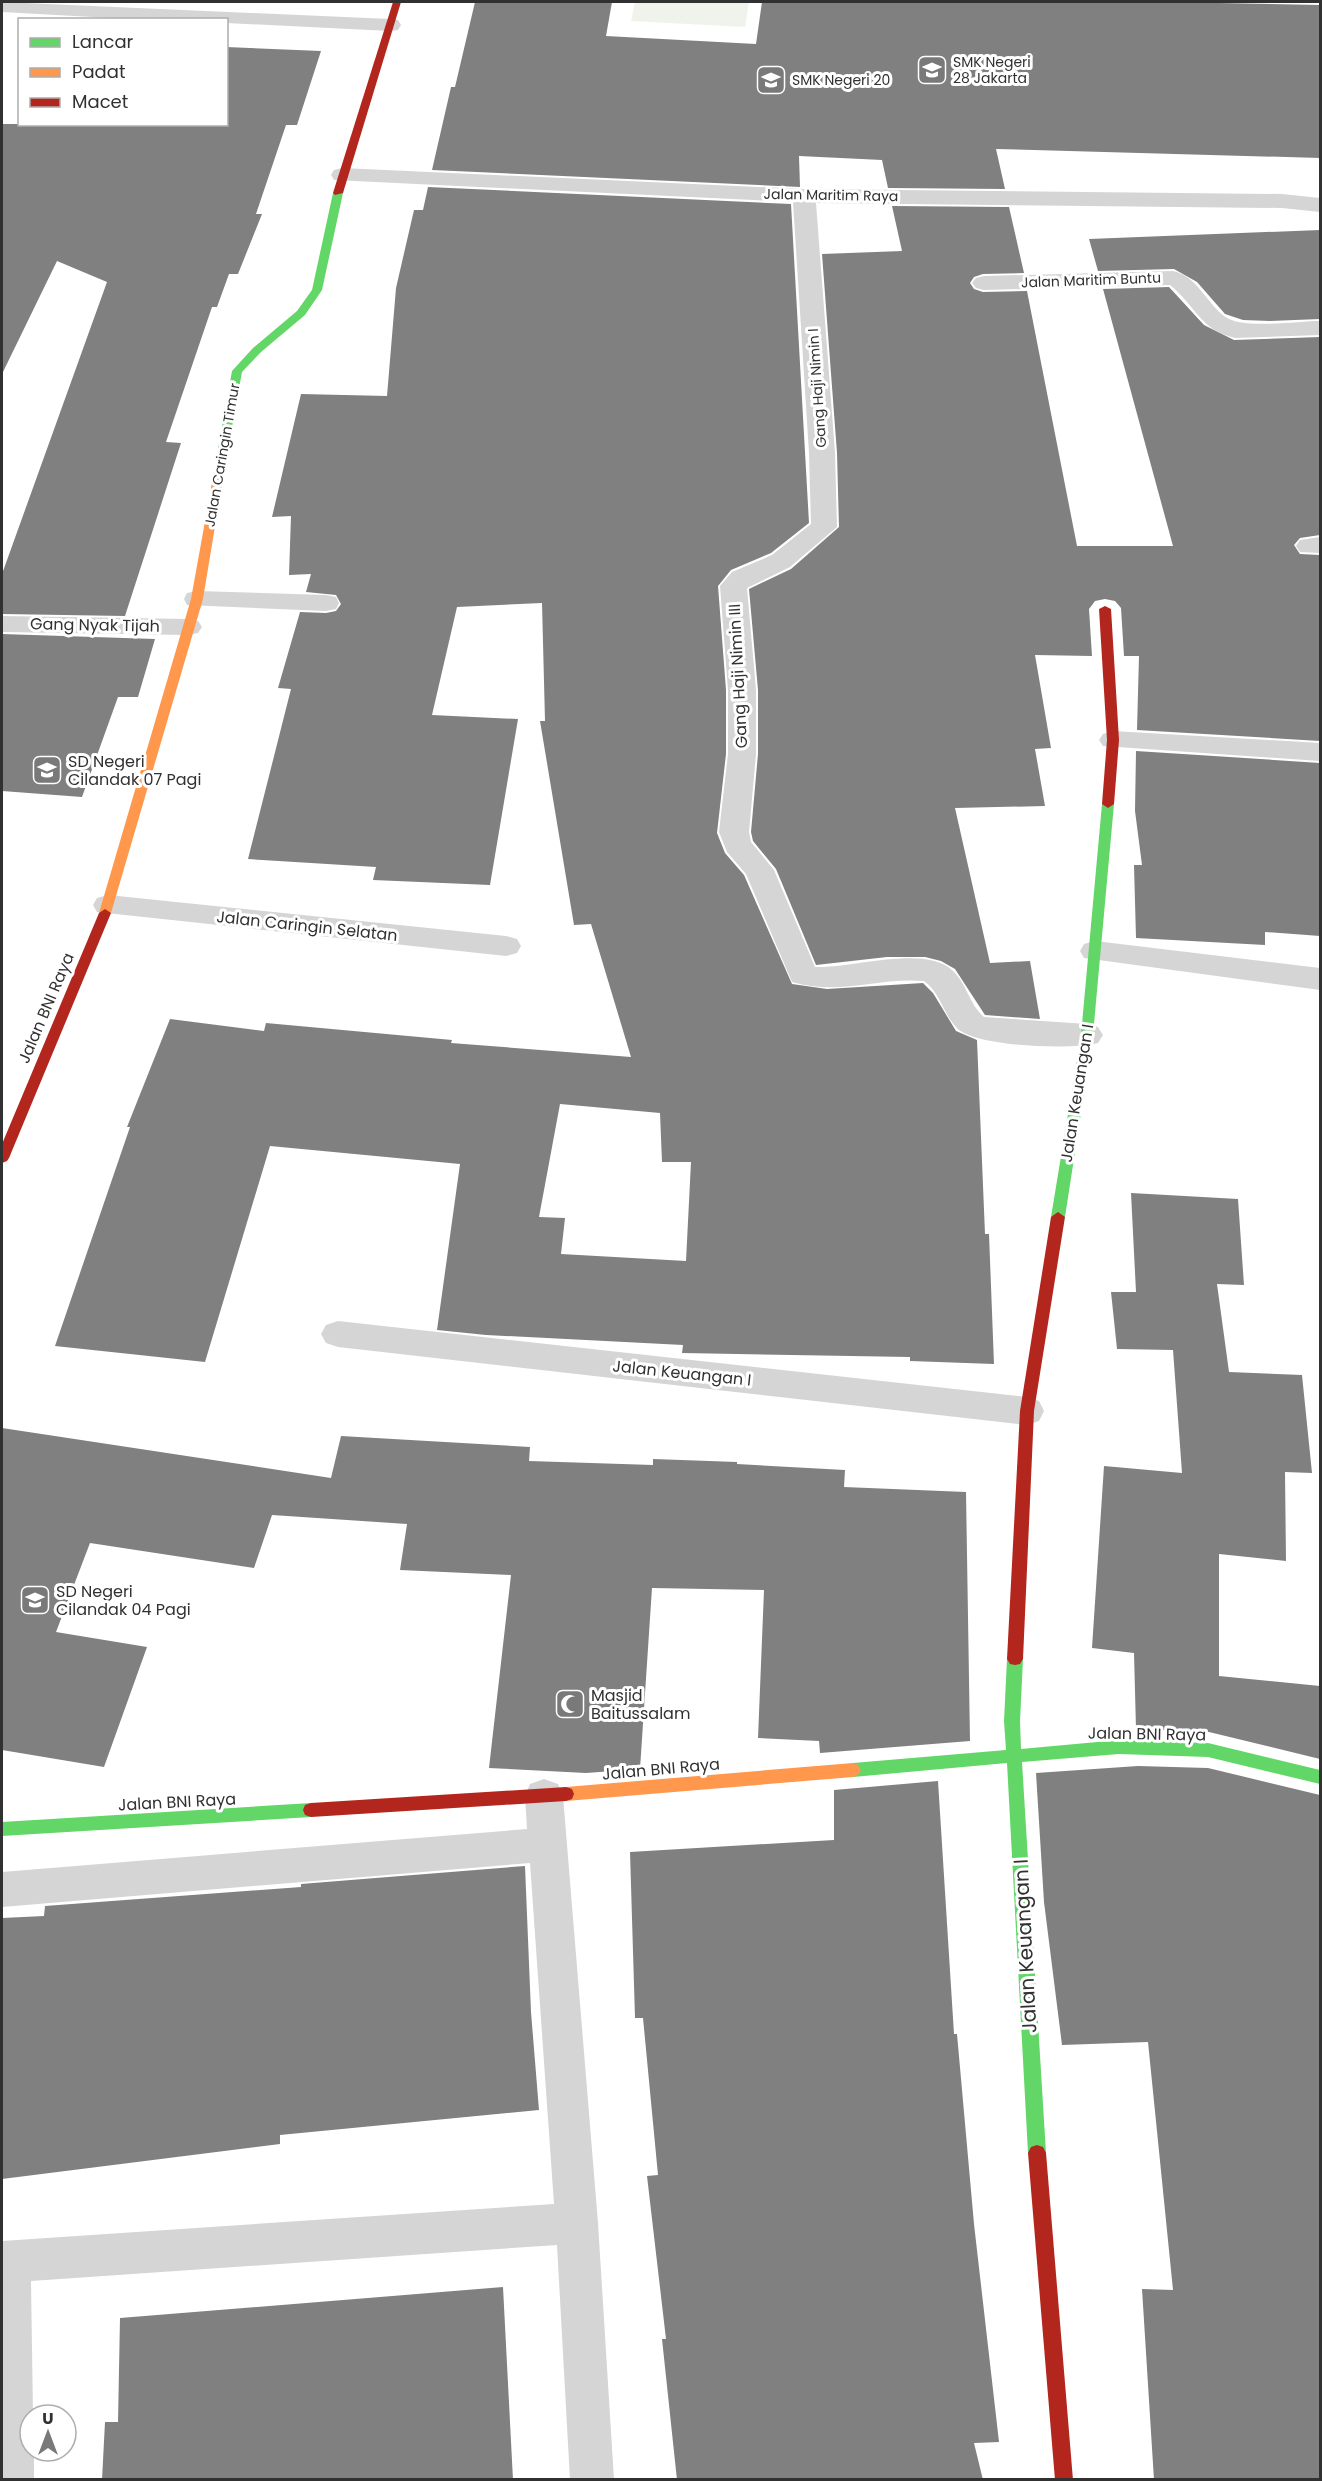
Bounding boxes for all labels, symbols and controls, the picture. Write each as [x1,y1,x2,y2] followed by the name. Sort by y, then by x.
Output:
[18,18,228,126] legend
[72,29,134,54] text: Lancar
[953,52,1031,88] place label: SMK Negeri 28 Jakarta
[916,54,948,86] school or university icon: SMK Negeri 28 Jakarta
[72,59,125,84] text: Padat
[755,64,787,96] school or university icon: SMK Negeri 20
[792,70,890,90] place label: SMK Negeri 20
[72,89,128,114] text: Macet
[763,184,899,206] street label: Jalan Maritim Raya
[1021,268,1161,292] street label: Jalan Maritim Buntu
[803,328,831,448] street label: Gang Haji Nimin I
[200,382,244,528] street label: Jalan Caringin Timur
[723,603,753,749] street label: Gang Haji Nimin III
[30,612,160,638] street label: Gang Nyak Tijah
[68,750,201,791] place label: SD Negeri Cilandak 07 Pagi
[31,754,63,786] school or university icon: SD Negeri Cilandak 07 Pagi
[215,905,399,947] street label: Jalan Caringin Selatan
[12,949,80,1067] street label: Jalan BNI Raya
[1055,1022,1099,1164] street label: Jalan Keuangan I
[611,1354,753,1392] street label: Jalan Keuangan I
[56,1580,191,1621] place label: SD Negeri Cilandak 04 Pagi
[19,1584,51,1616] school or university icon: SD Negeri Cilandak 04 Pagi
[591,1684,690,1725] place label: Masjid Baitussalam
[554,1688,586,1720] mosque icon: Masjid Baitussalam
[1088,1721,1206,1747] street label: Jalan BNI Raya
[601,1752,721,1786] street label: Jalan BNI Raya
[117,1787,237,1817] street label: Jalan BNI Raya
[1006,1858,1044,2034] street label: Jalan Keuangan I
[18,2403,78,2463] north arrow
[42,2407,54,2430] text: U

